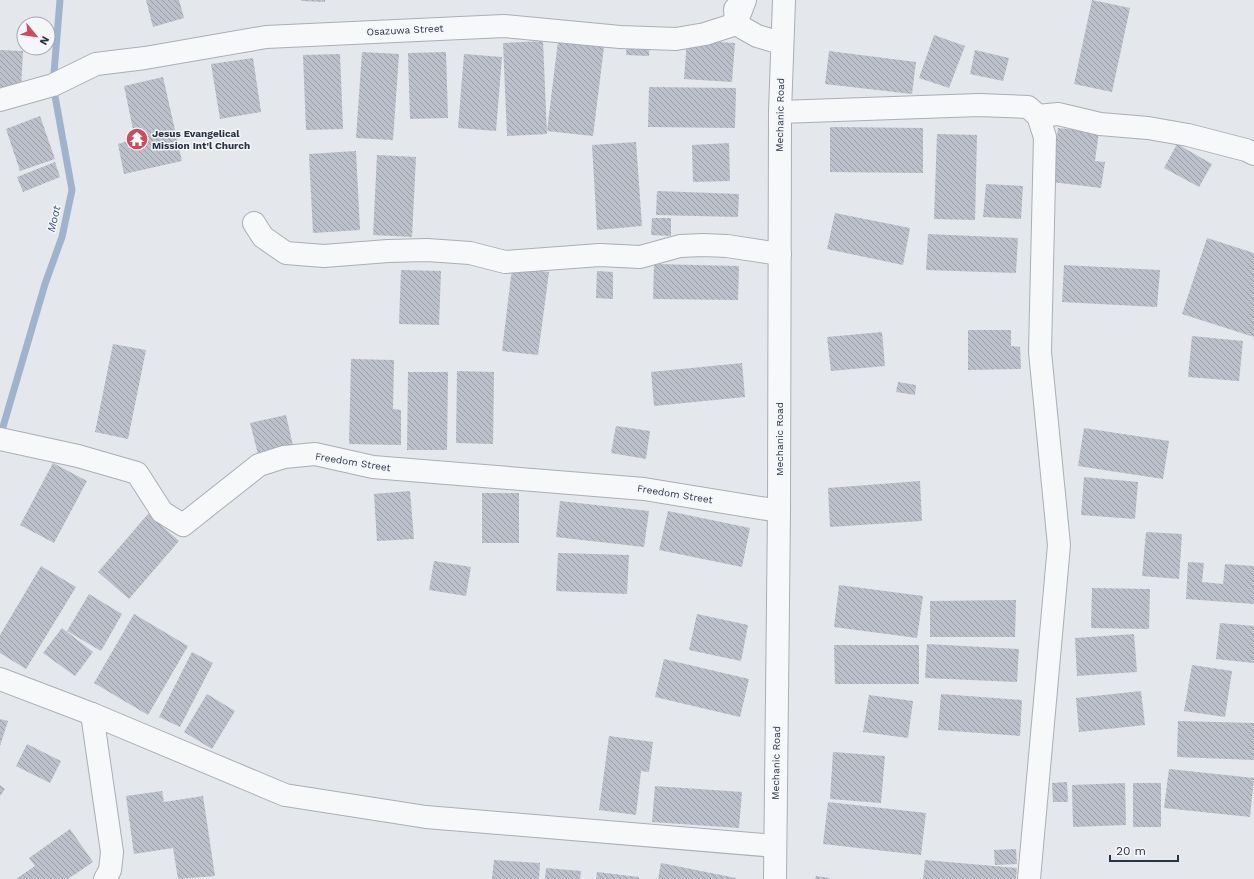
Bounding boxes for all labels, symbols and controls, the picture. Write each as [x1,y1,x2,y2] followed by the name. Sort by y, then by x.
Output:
[16,16,56,56] north arrow
[366,22,445,38] street label: Osazuwa Street
[37,34,52,47] text: N
[774,78,786,152] street label: Mechanic Road
[124,126,150,152] temple icon: Jesus Evangelical Mission Int'l Church
[152,128,250,151] place label: Jesus Evangelical Mission Int'l Church
[45,204,63,234] water label: Moat
[774,402,785,476] street label: Mechanic Road
[314,451,392,474] street label: Freedom Street
[636,483,714,506] street label: Freedom Street
[770,726,782,800] street label: Mechanic Road
[1110,837,1178,863] scale bar
[1116,844,1146,858] text: 20 m

